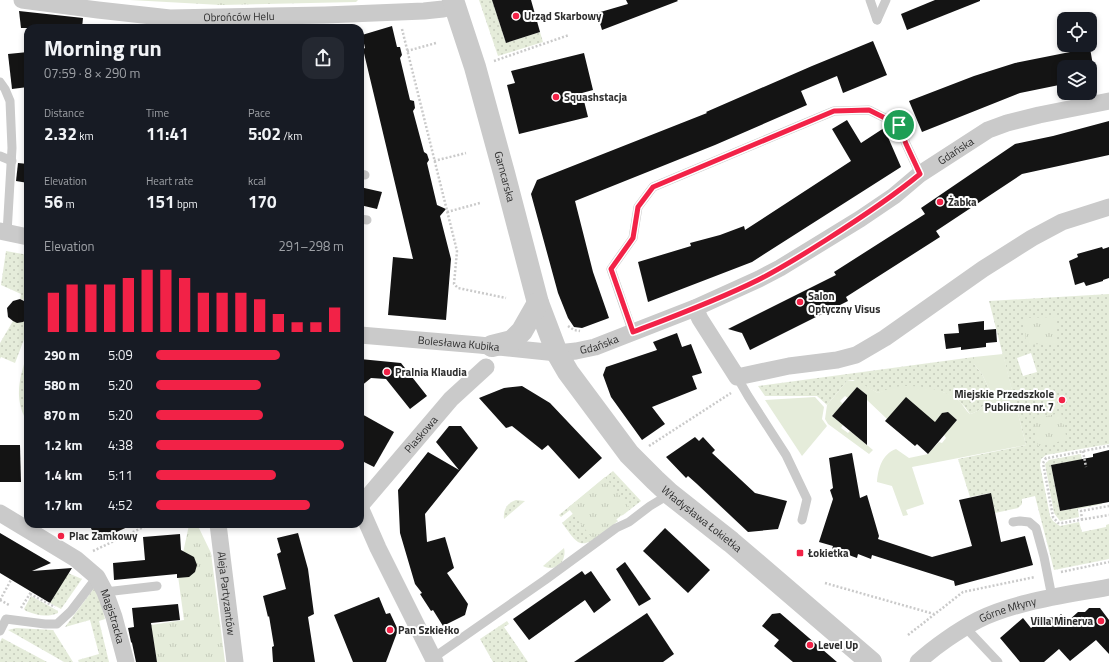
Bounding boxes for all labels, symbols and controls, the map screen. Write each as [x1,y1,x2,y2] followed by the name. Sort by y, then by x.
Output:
[203,8,275,25] street label: Obrońców Helu
[524,8,602,24] place label: Urząd Skarbowy
[511,11,521,21] marker: Urząd Skarbowy
[1057,12,1097,100] map controls
[1057,12,1097,52] button: locate
[44,31,162,65] text: Morning run
[302,37,344,79] button: share
[1057,60,1097,100] button: layers
[44,63,140,83] text: 07:59 · 8 × 290 m
[564,89,628,105] place label: Squashstacja
[551,92,561,102] marker: Squashstacja
[44,105,84,121] text: Distance
[146,105,169,121] text: Time
[248,105,270,121] text: Pace
[882,108,916,142] pin
[888,114,910,136] icon: arrive
[44,121,77,147] text: 2.32
[146,121,188,147] text: 11:41
[248,121,281,147] text: 5:02
[77,128,94,144] text: km
[281,128,302,144] text: /km
[935,133,977,169] street label: Gdańska
[490,149,519,204] street label: Garncarska
[44,173,87,189] text: Elevation
[146,173,193,189] text: Heart rate
[248,173,266,189] text: kcal
[44,189,63,215] text: 56
[146,189,175,215] text: 151
[248,189,277,215] text: 170
[948,194,977,210] place label: Żabka
[63,196,75,212] text: m
[175,196,198,212] text: bpm
[935,197,945,207] marker: Żabka
[44,236,95,256] text: Elevation
[278,236,344,256] text: 291–298 m
[808,288,880,317] place label: Salon Optyczny Visus
[795,297,805,307] marker: Salon Optyczny Visus
[578,330,621,358] street label: Gdańska
[417,332,501,355] street label: Bolesława Kubika
[44,345,80,365] text: 290 m
[108,345,133,365] text: 5:09
[395,364,467,380] place label: Pralnia Klaudia
[382,367,392,377] marker: Pralnia Klaudia
[44,375,80,395] text: 580 m
[108,375,133,395] text: 5:20
[954,386,1054,415] place label: Miejskie Przedszkole Publiczne nr. 7
[1057,395,1067,405] marker: Miejskie Przedszkole Publiczne nr. 7
[44,405,80,425] text: 870 m
[108,405,133,425] text: 5:20
[400,412,442,456] street label: Piaskowa
[44,435,82,455] text: 1.2 km
[108,435,133,455] text: 4:38
[44,465,82,485] text: 1.4 km
[108,465,133,485] text: 5:11
[658,482,746,556] street label: Władysława Łokietka
[44,495,82,515] text: 1.7 km
[108,495,133,515] text: 4:52
[69,528,138,544] place label: Plac Zamkowy
[56,531,66,541] marker: Plac Zamkowy
[807,545,849,561] place label: Łokietka
[795,548,805,558] marker: Łokietka
[213,551,240,637] street label: Aleja Partyzantów
[97,587,129,646] street label: Magistracka
[976,593,1038,626] street label: Górne Młyny
[1030,613,1093,629] place label: Villa Minerva
[1096,616,1106,626] marker: Villa Minerva
[398,622,459,638] place label: Pan Szkiełko
[385,625,395,635] marker: Pan Szkiełko
[818,637,858,653] place label: Level Up
[805,640,815,650] marker: Level Up

